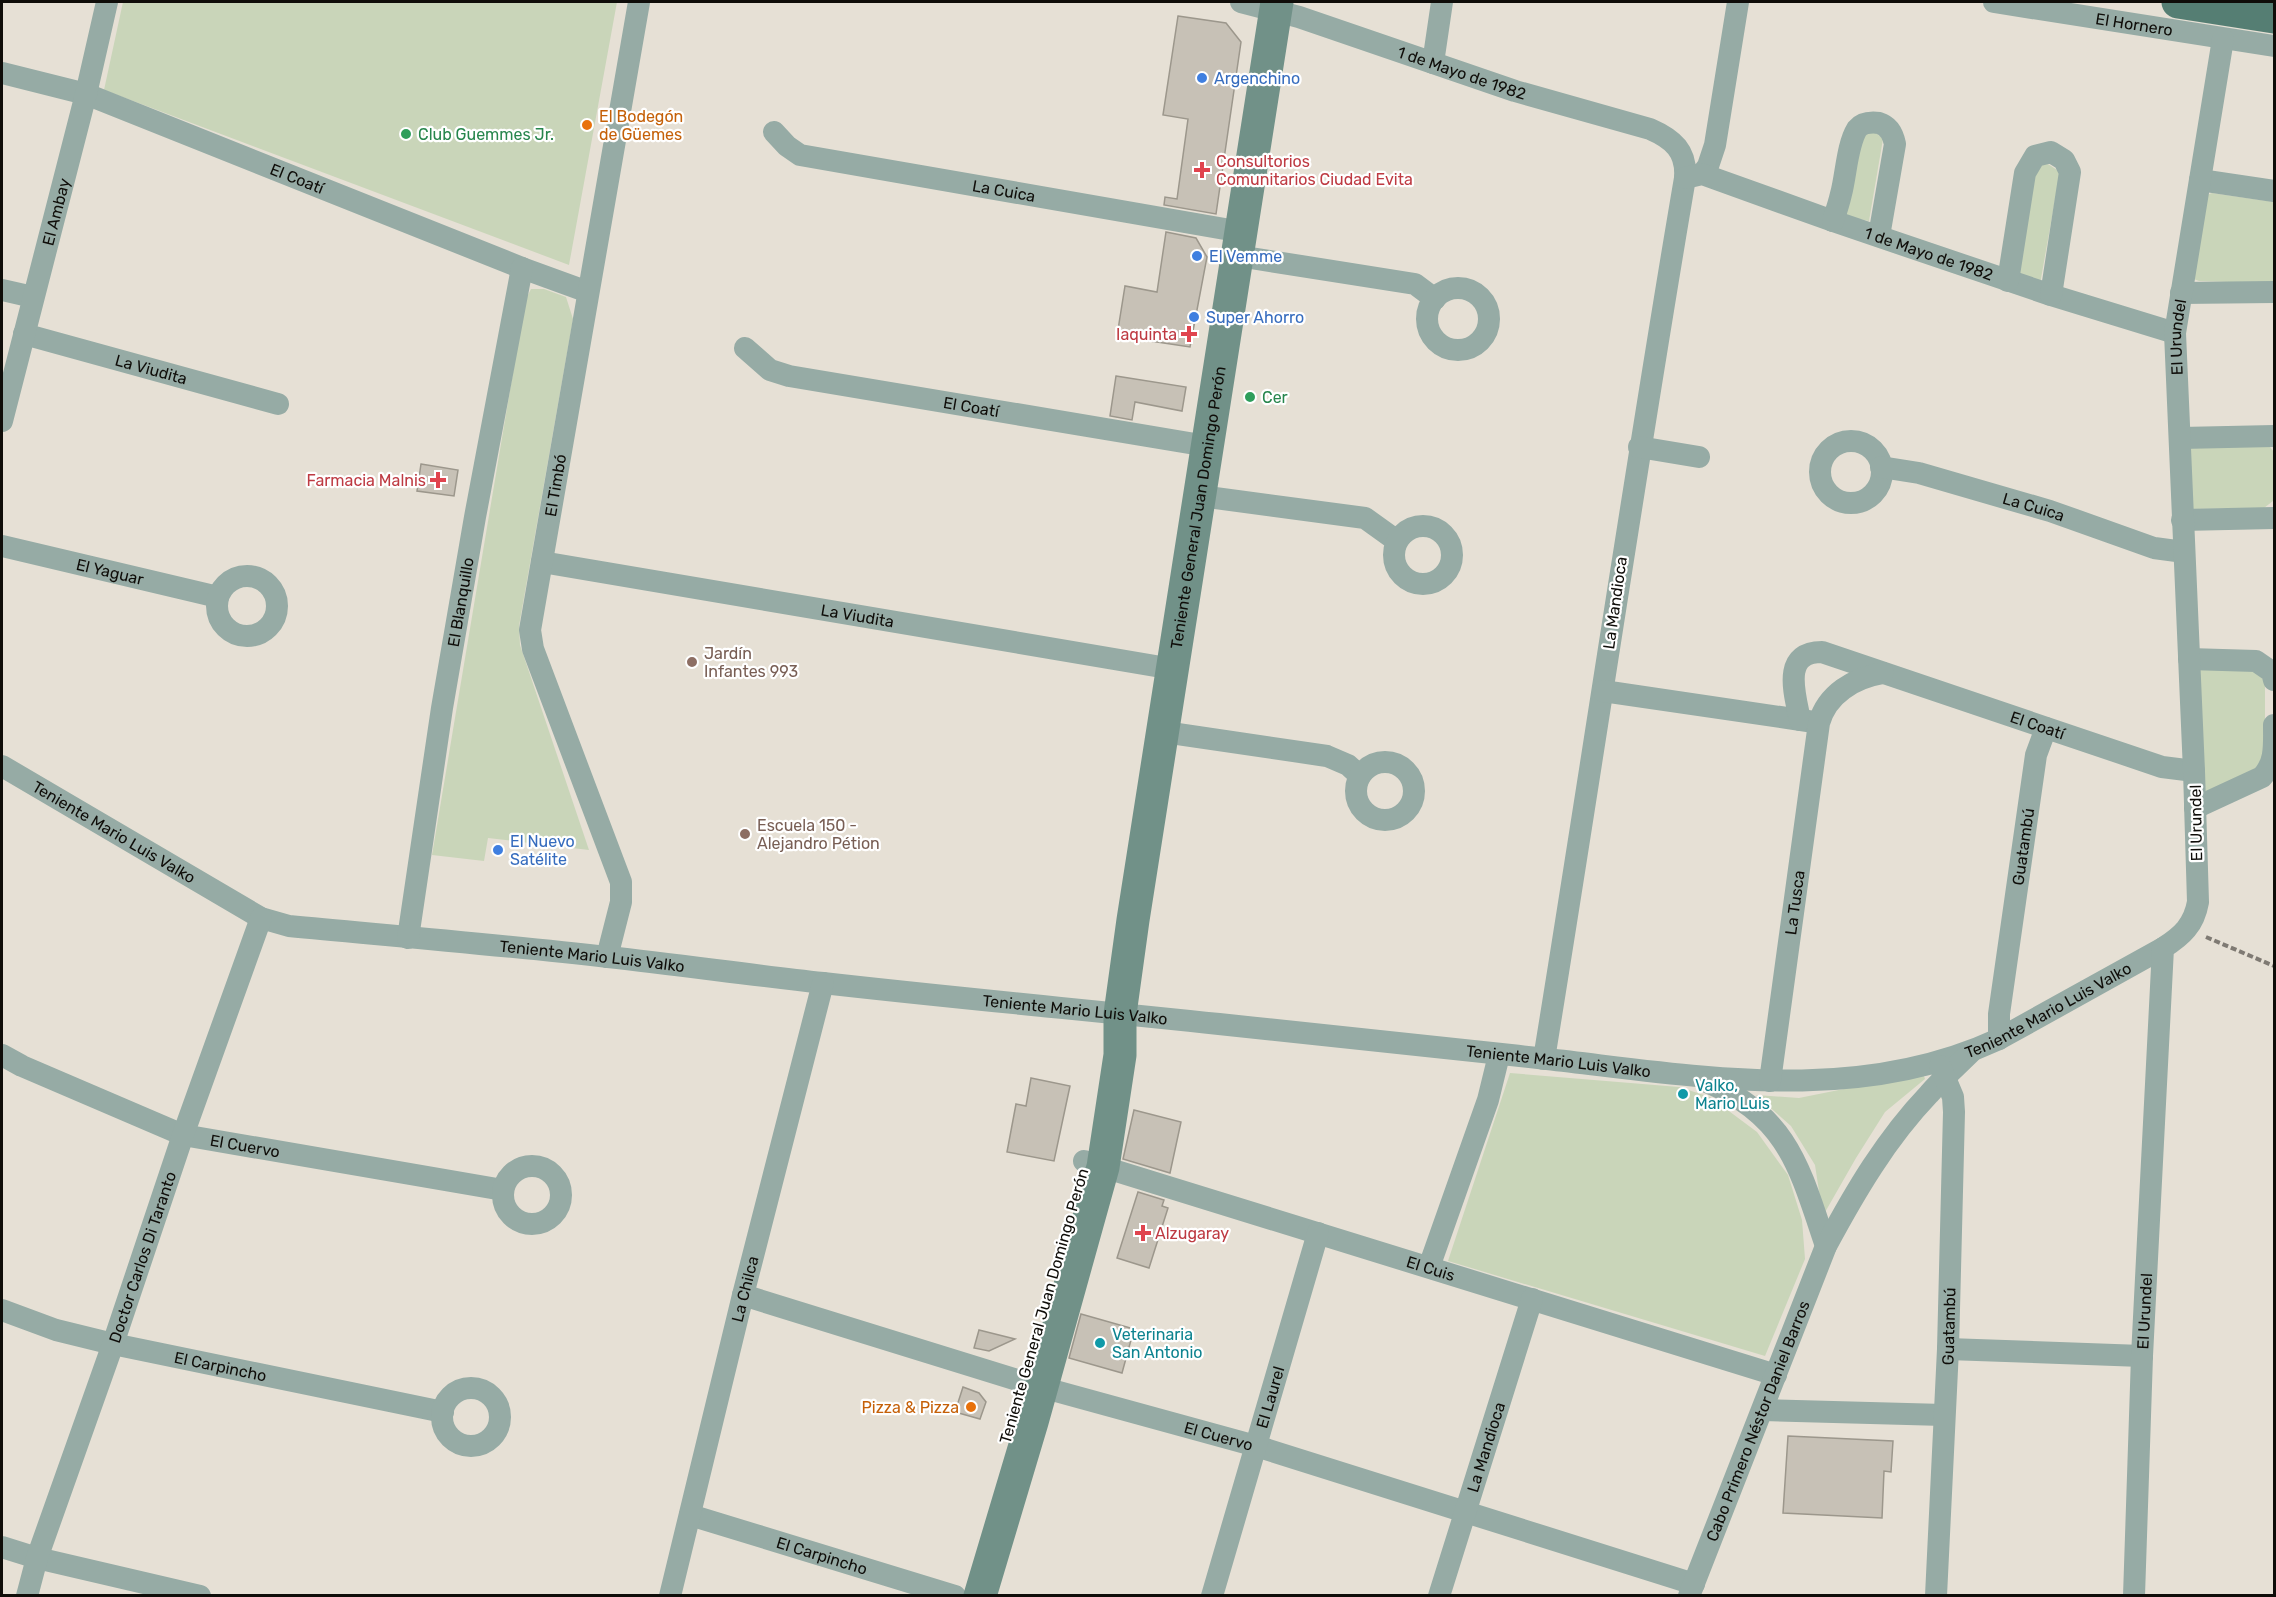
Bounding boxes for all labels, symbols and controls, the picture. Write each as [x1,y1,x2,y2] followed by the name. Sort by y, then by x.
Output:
[2094,9,2174,39] street label: El Hornero
[1395,42,1528,103] street label: 1 de Mayo de 1982
[1214,69,1300,88] place label: Argenchino
[1195,71,1209,85] marker: Argenchino
[599,107,683,144] place label: El Bodegón de Güemes
[580,118,594,132] marker: El Bodegón de Güemes
[418,125,554,144] place label: Club Guemmes Jr.
[399,127,413,141] marker: Club Guemmes Jr.
[1216,152,1413,189] place label: Consultorios Comunitarios Ciudad Evita
[268,159,328,198] street label: El Coatí
[1193,161,1211,179] marker: Consultorios Comunitarios Ciudad Evita
[38,176,74,248] street label: El Ambay
[971,176,1037,205] street label: La Cuica
[1862,223,1996,284] street label: 1 de Mayo de 1982
[1209,247,1282,266] place label: El Vemme
[1190,249,1204,263] marker: El Vemme
[2165,298,2190,376] street label: El Urundel
[1206,308,1304,327] place label: Super Ahorro
[1187,310,1201,324] marker: Super Ahorro
[1116,325,1177,344] place label: Iaquinta
[1182,327,1196,341] marker: Iaquinta
[113,350,189,388] street label: La Viudita
[1166,365,1229,650] street label: Teniente General Juan Domingo Perón
[1262,388,1288,407] place label: Cer
[1243,390,1257,404] marker: Cer
[942,393,1002,421] street label: El Coatí
[540,452,570,518] street label: El Timbó
[307,471,426,490] place label: Farmacia Malnis
[431,473,445,487] marker: Farmacia Malnis
[2001,488,2067,525] street label: La Cuica
[74,554,146,589] street label: El Yaguar
[443,556,477,648] street label: El Blanquillo
[1599,556,1631,650] street label: La Mandioca
[820,600,895,631] street label: La Viudita
[704,644,798,681] place label: Jardín Infantes 993
[685,655,699,669] marker: Jardín Infantes 993
[2008,707,2068,743] street label: El Coatí
[29,777,199,887] street label: Teniente Mario Luis Valko
[2186,785,2206,861] street label: El Urundel
[2008,807,2038,887] street label: Guatambú
[757,816,880,853] place label: Escuela 150 - Alejandro Pétion
[738,827,752,841] marker: Escuela 150 - Alejandro Pétion
[510,832,575,869] place label: El Nuevo Satélite
[491,843,505,857] marker: El Nuevo Satélite
[1781,869,1808,936] street label: La Tusca
[499,936,686,976] street label: Teniente Mario Luis Valko
[1962,958,2134,1062] street label: Teniente Mario Luis Valko
[982,991,1169,1028] street label: Teniente Mario Luis Valko
[1465,1041,1652,1081] street label: Teniente Mario Luis Valko
[1695,1076,1770,1113] place label: Valko, Mario Luis
[1676,1087,1690,1101] marker: Valko, Mario Luis
[209,1130,282,1161] street label: El Cuervo
[995,1166,1093,1446] street label: Teniente General Juan Domingo Perón
[105,1169,180,1345] street label: Doctor Carlos Di Taranto
[1155,1224,1229,1243] place label: Alzugaray
[1136,1226,1150,1240] marker: Alzugaray
[1404,1252,1457,1285] street label: El Cuis
[727,1254,762,1324] street label: La Chilca
[2133,1272,2156,1350] street label: El Urundel
[1938,1287,1959,1366] street label: Guatambú
[1702,1298,1813,1544] street label: Cabo Primero Néstor Daniel Barros
[1112,1325,1202,1362] place label: Veterinaria San Antonio
[1093,1336,1107,1350] marker: Veterinaria San Antonio
[173,1347,268,1385] street label: El Carpincho
[1252,1364,1288,1431] street label: El Laurel
[862,1398,959,1417] place label: Pizza & Pizza
[964,1400,978,1414] marker: Pizza & Pizza
[1463,1400,1509,1494] street label: La Mandioca
[1182,1417,1255,1454] street label: El Cuervo
[774,1533,870,1578] street label: El Carpincho

